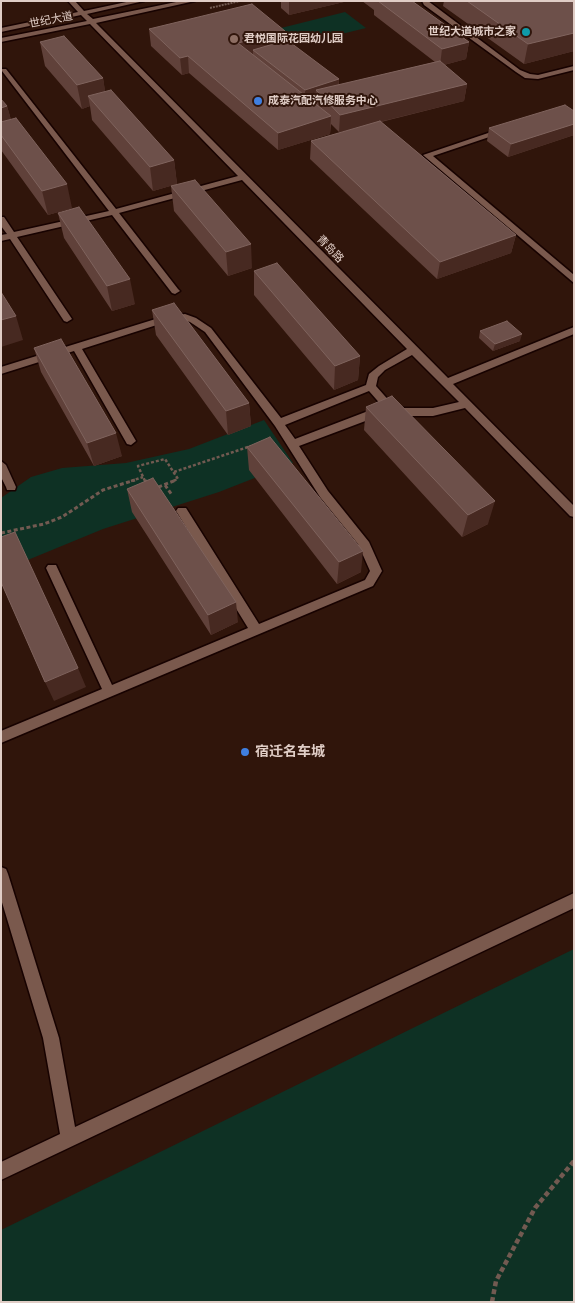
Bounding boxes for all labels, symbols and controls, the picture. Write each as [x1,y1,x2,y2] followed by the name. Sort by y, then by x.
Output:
[28,9,74,31] street label: 世纪大道
[428,25,516,39] place label: 世纪大道城市之家
[520,26,532,38] marker: 世纪大道城市之家
[244,32,343,46] place label: 君悦国际花园幼儿园
[228,33,240,45] marker: 君悦国际花园幼儿园
[268,94,378,108] place label: 成泰汽配汽修服务中心
[252,95,264,107] marker: 成泰汽配汽修服务中心
[314,233,346,265] street label: 青岛路
[255,744,325,760] place label: 宿迁名车城
[239,746,251,758] marker: 宿迁名车城

